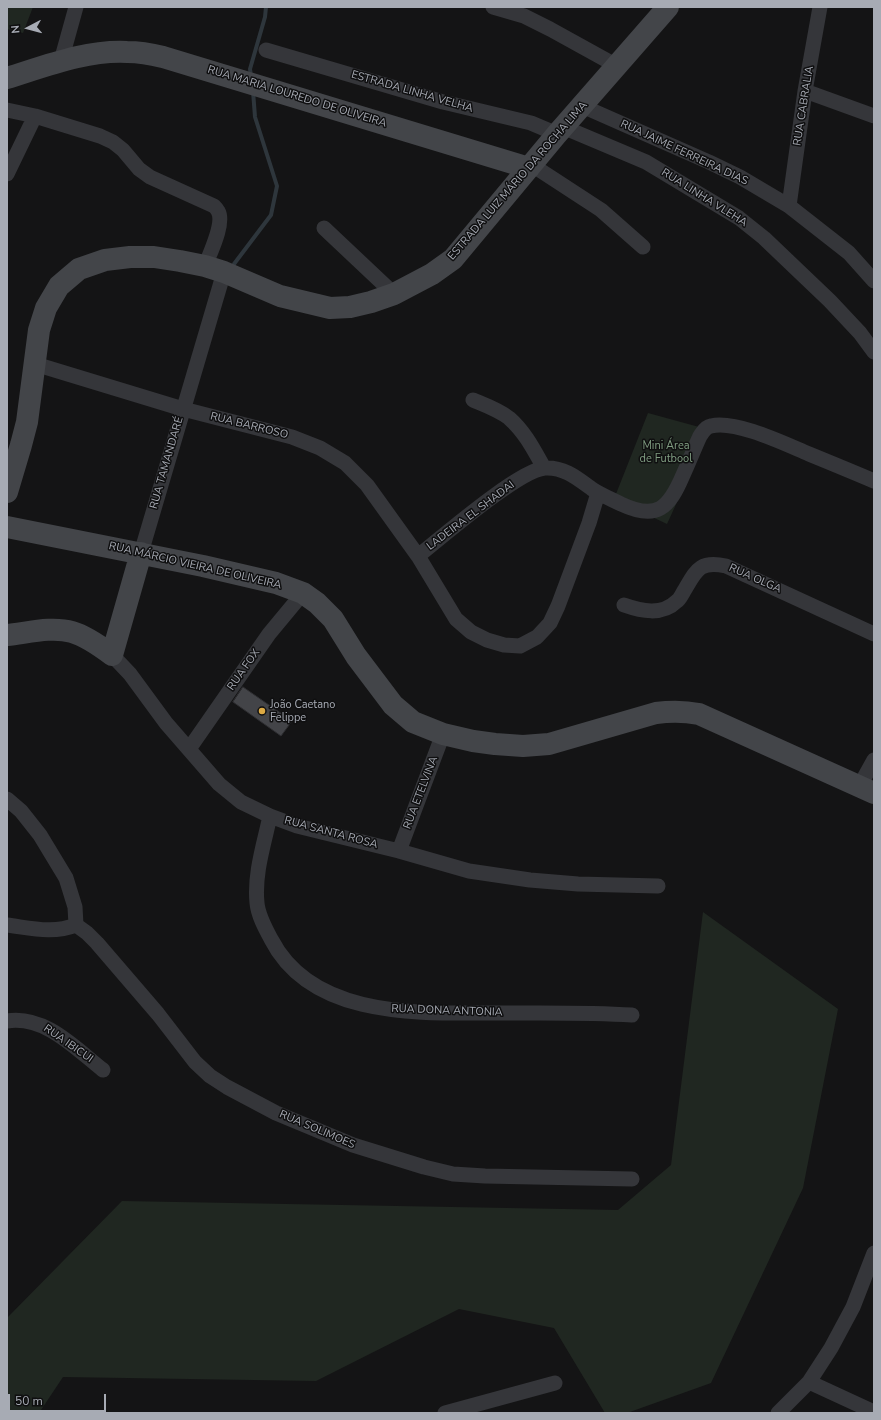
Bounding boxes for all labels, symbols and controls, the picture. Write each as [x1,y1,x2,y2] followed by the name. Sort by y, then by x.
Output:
[8,8,48,48] north arrow
[8,24,23,34] text: N
[206,63,388,131] street label: RUA MARIA LOUREDO DE OLIVEIRA
[791,65,817,147] street label: RUA CABRALIA
[350,68,474,116] street label: ESTRADA LINHA VELHA
[446,99,590,263] street label: ESTRADA LUIZ MÁRIO DA ROCHA LIMA
[618,118,750,188] street label: RUA JAIME FERREIRA DIAS
[659,166,749,230] street label: RUA LINHA VLEHA
[209,410,289,442] street label: RUA BARROSO
[148,415,186,511] street label: RUA TAMANDARÉ
[640,439,692,465] park label: Mini Área de Futbool
[425,479,517,553] street label: LADEIRA EL SHADAI
[107,540,283,592] street label: RUA MÁRCIO VIEIRA DE OLIVEIRA
[727,562,783,596] street label: RUA OLGA
[225,647,263,693] street label: RUA FOX
[270,698,335,724] place label: João Caetano Felippe
[257,706,267,716] marker: João Caetano Felippe
[401,755,441,831] street label: RUA ETELVINA
[283,814,379,852] street label: RUA SANTA ROSA
[391,1002,503,1020] street label: RUA DONA ANTONIA
[41,1022,95,1066] street label: RUA IBICUI
[277,1108,357,1152] street label: RUA SOLIMOES
[10,1386,108,1412] scale bar
[15,1393,43,1409] text: 50 m

